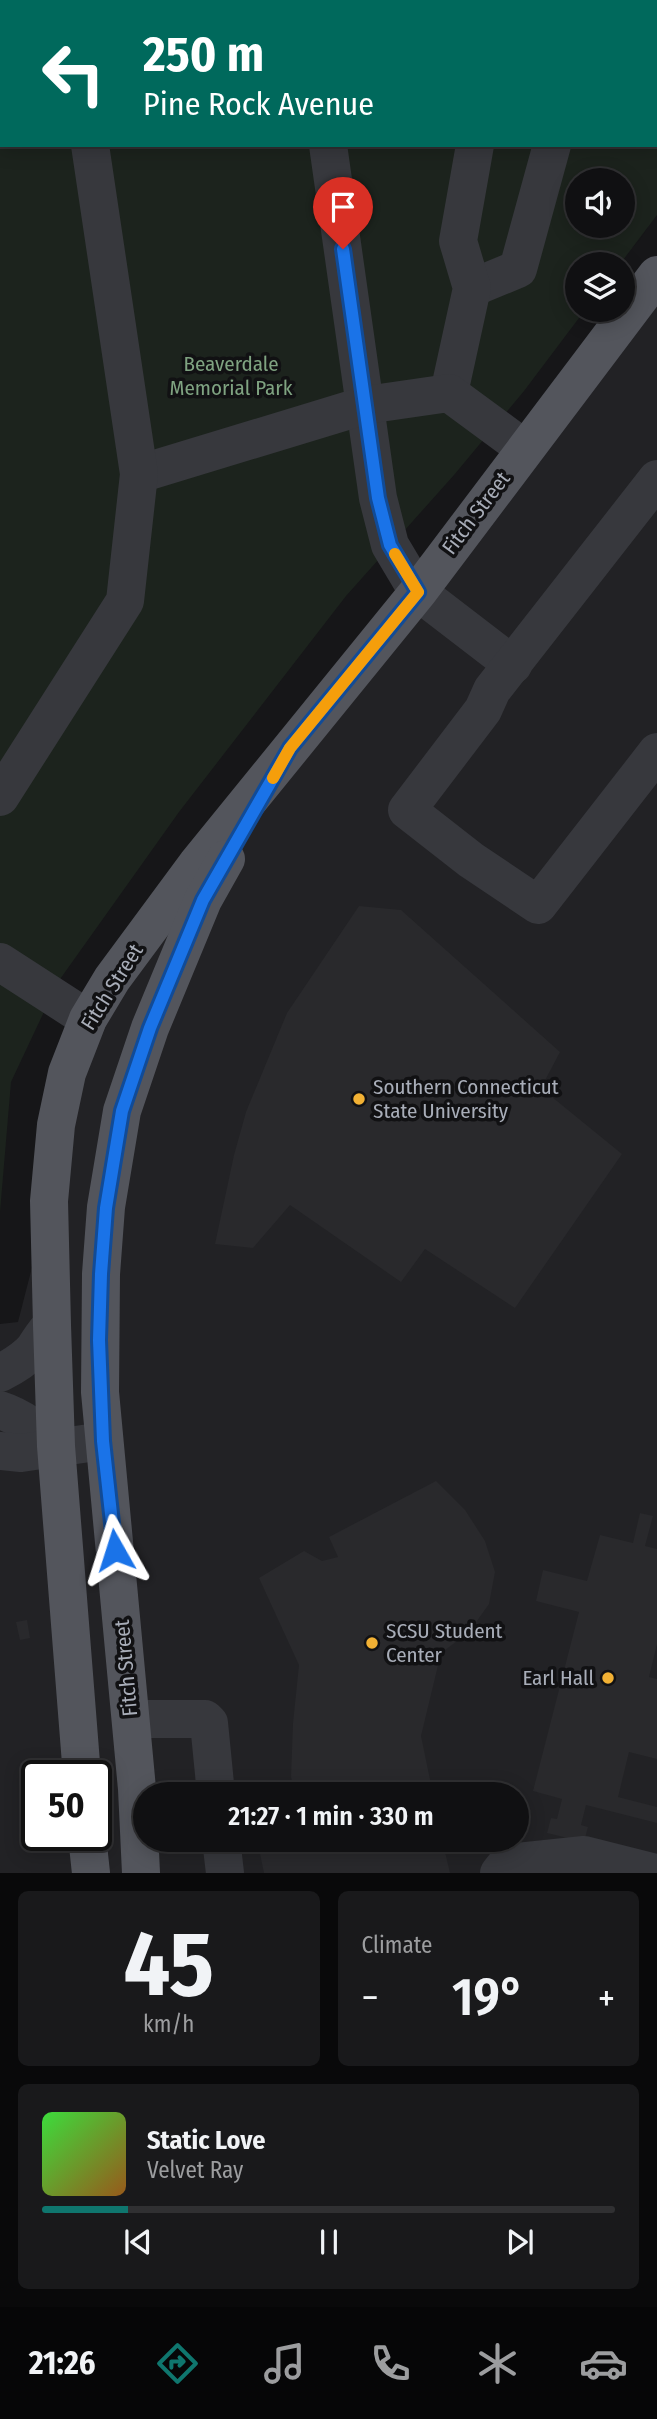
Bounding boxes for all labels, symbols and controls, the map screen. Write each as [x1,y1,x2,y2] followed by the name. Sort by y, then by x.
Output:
[143,25,264,84] text: 250 m
[28,28,119,119] icon: left
[143,85,374,123] text: Pine Rock Avenue
[565,168,635,322] map controls
[565,168,635,238] button: sound
[313,177,373,249] pin
[324,188,362,226] icon: arrive
[565,252,635,322] button: layers
[170,351,293,401] park label: Beaverdale Memorial Park
[436,466,516,560] street label: Fitch Street
[75,939,149,1035] street label: Fitch Street
[373,1074,559,1124] place label: Southern Connecticut State University
[351,1091,367,1107] marker: Southern Connecticut State University
[78,1513,152,1587] position arrow
[109,1618,143,1717] street label: Fitch Street
[386,1618,503,1668] place label: SCSU Student Center
[364,1635,380,1651] marker: SCSU Student Center
[522,1665,594,1691] place label: Earl Hall
[600,1670,616,1686] marker: Earl Hall
[21,1760,112,1851] speed limit sign: 50
[228,1801,434,1832] text: 21:27 · 1 min · 330 m
[123,1910,214,2019] text: 45
[362,1931,432,1959] text: Climate
[452,1966,524,2029] text: 19°
[362,1975,379,2021] text: −
[598,1975,615,2021] text: +
[143,2010,194,2038] text: km/h
[147,2125,265,2156] text: Static Love
[147,2156,243,2184] text: Velvet Ray
[119,2223,157,2261] icon: previous
[310,2223,348,2261] icon: pause
[501,2223,539,2261] icon: next
[153,2339,202,2388] icon: directions
[260,2339,309,2388] icon: music
[366,2339,415,2388] icon: phone
[473,2339,522,2388] icon: climate
[579,2339,628,2388] icon: car
[29,2344,95,2382] text: 21:26

